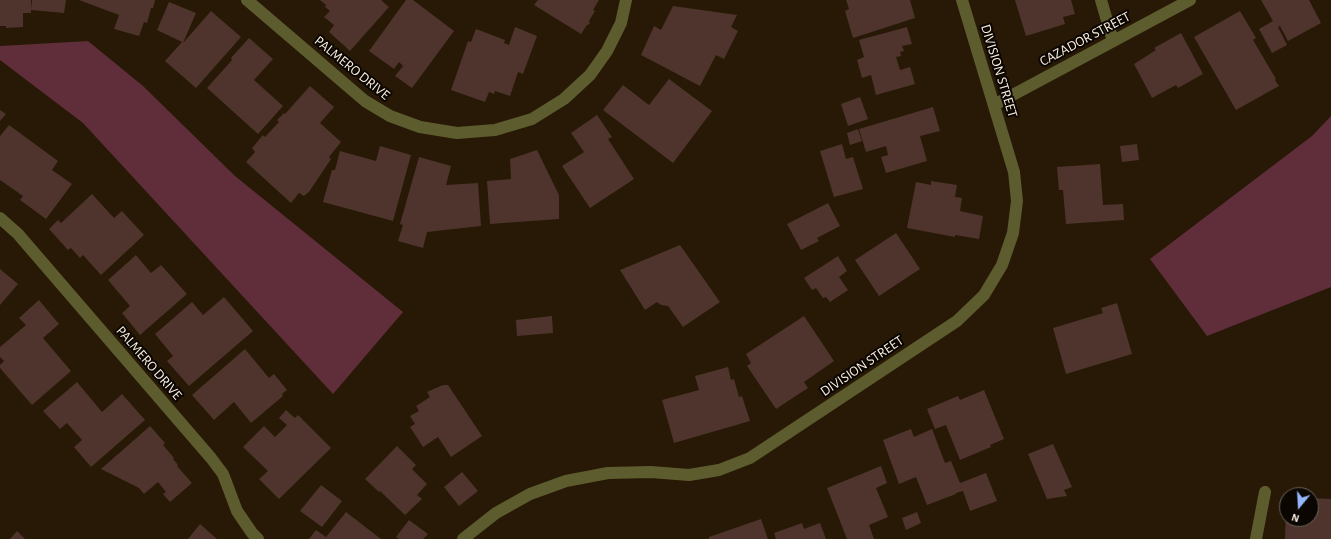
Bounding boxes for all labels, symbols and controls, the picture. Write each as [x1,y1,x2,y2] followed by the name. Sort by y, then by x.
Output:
[1037,8,1133,70] street label: CAZADOR STREET
[977,22,1021,120] street label: DIVISION STREET
[311,32,393,104] street label: PALMERO DRIVE
[112,323,186,403] street label: PALMERO DRIVE
[817,332,907,400] street label: DIVISION STREET
[1279,487,1319,527] north arrow
[1290,512,1301,524] text: N

